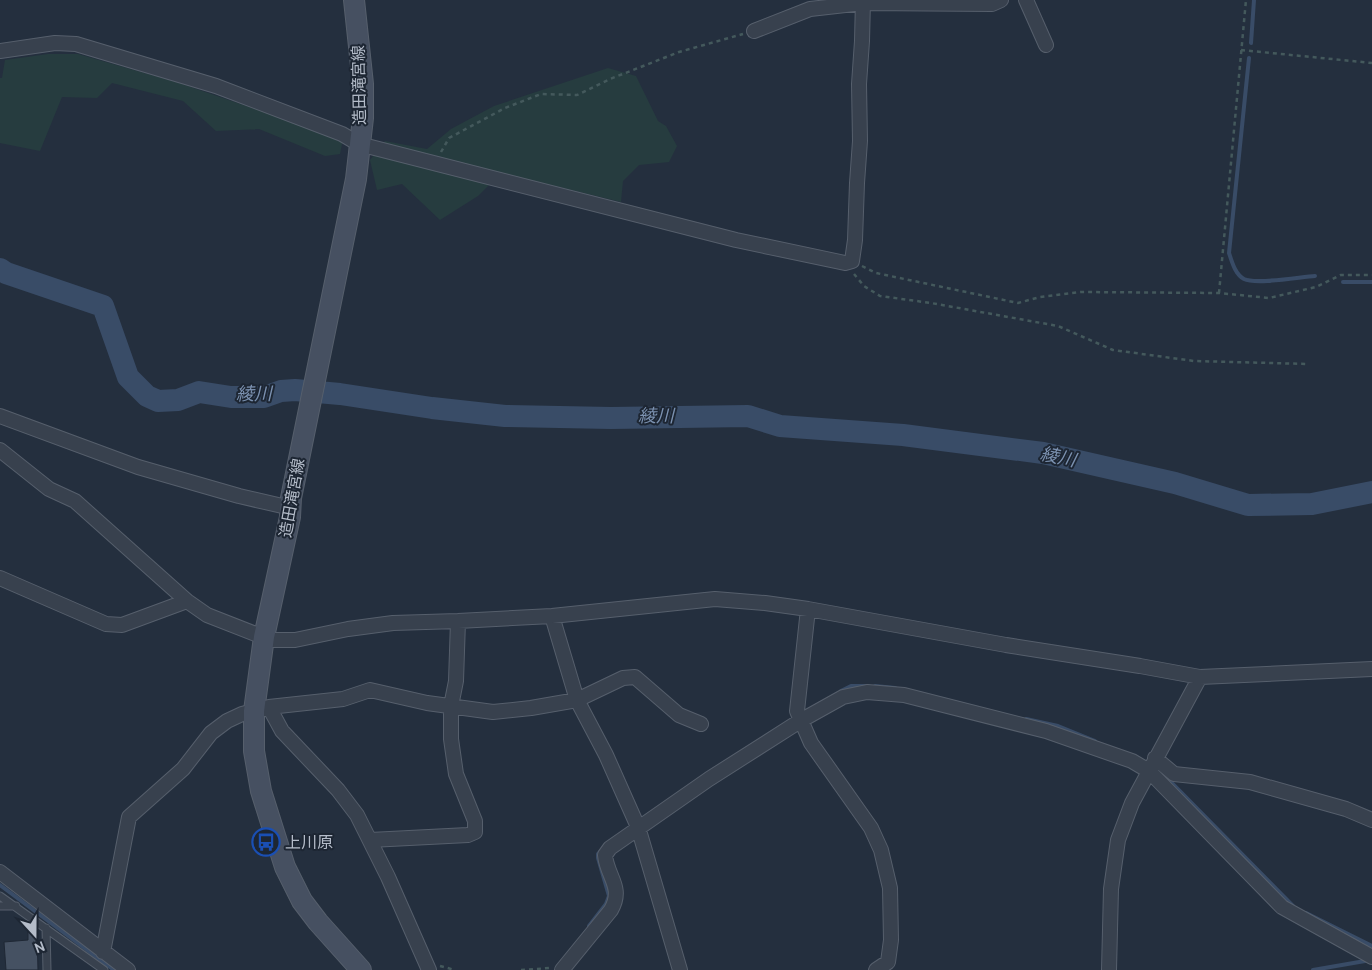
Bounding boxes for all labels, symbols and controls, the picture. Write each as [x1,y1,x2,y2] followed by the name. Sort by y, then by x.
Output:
[349,45,369,125] street label: 造田滝宮線
[236,383,274,405] water label: 綾川
[638,405,676,427] water label: 綾川
[1038,442,1080,472] water label: 綾川
[276,457,308,539] street label: 造田滝宮線
[251,827,281,857] bus stop icon: 上川原
[285,833,333,852] place label: 上川原
[10,910,60,960] north arrow
[32,937,48,957] text: N

